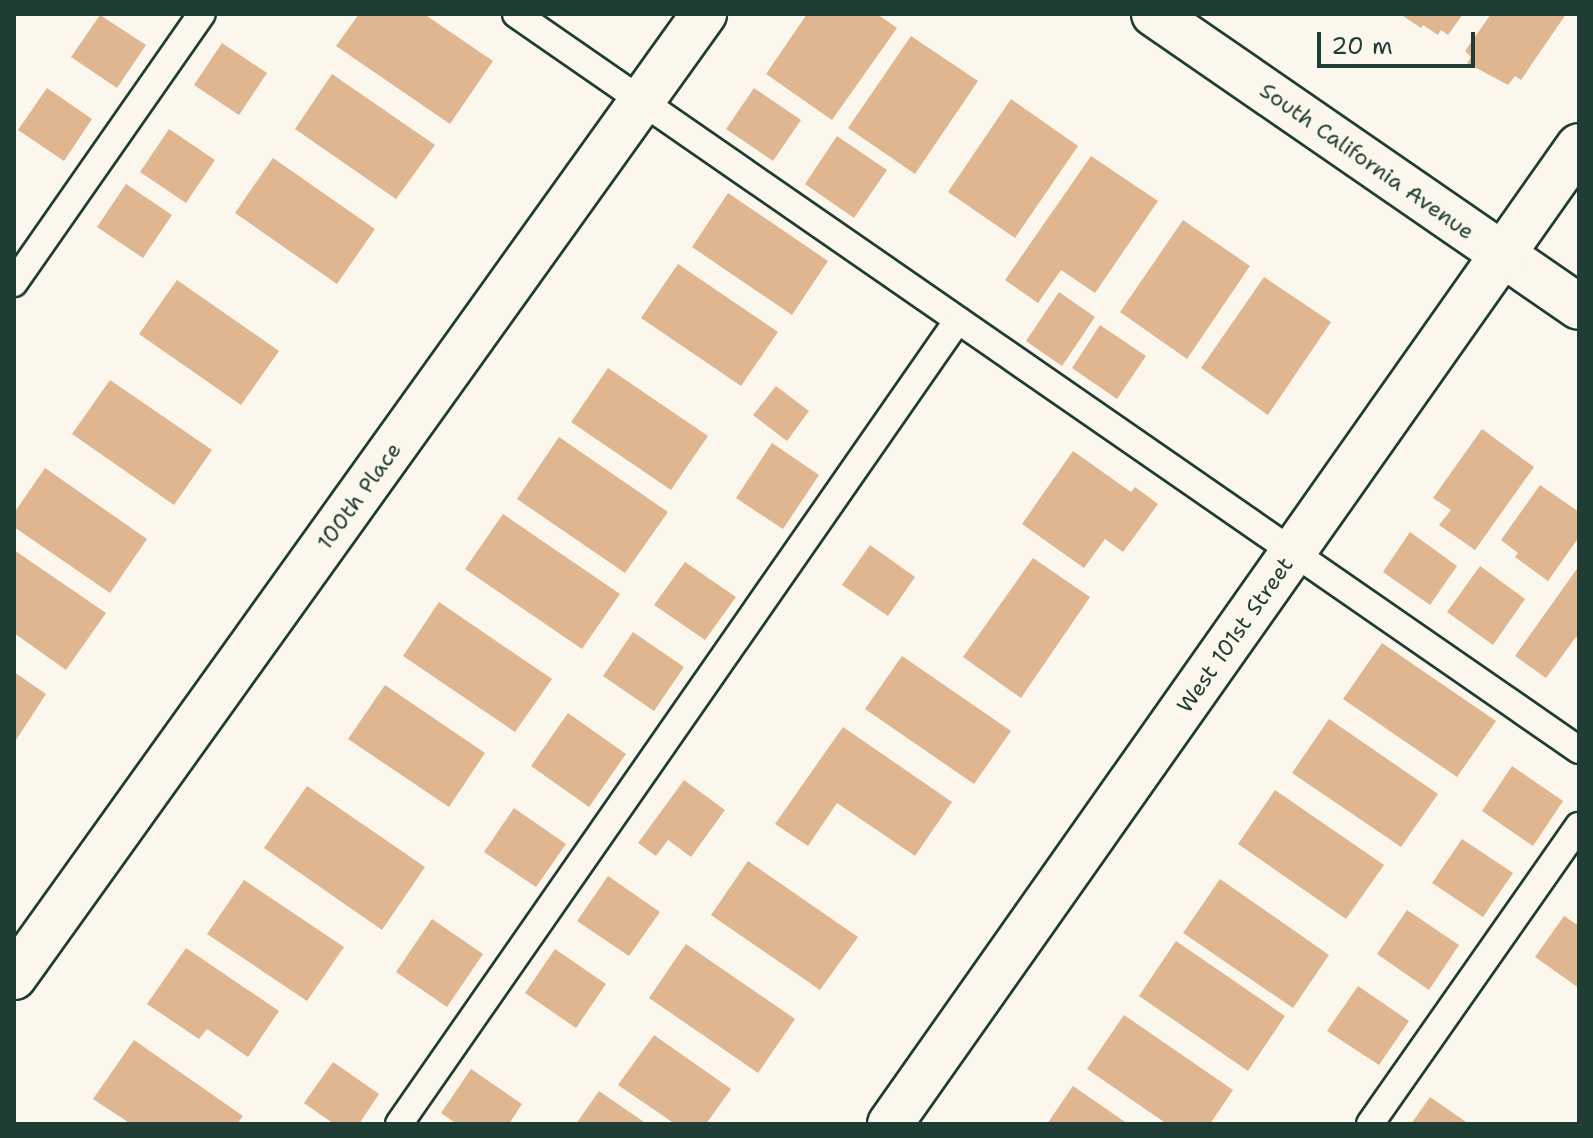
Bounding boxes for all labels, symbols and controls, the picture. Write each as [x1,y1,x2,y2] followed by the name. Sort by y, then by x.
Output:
[1321,16,1479,66] scale bar
[1331,30,1393,62] text: 20 m
[1255,77,1479,245] street label: South California Avenue
[311,437,407,555] street label: 100th Place
[1171,552,1299,718] street label: West 101st Street

